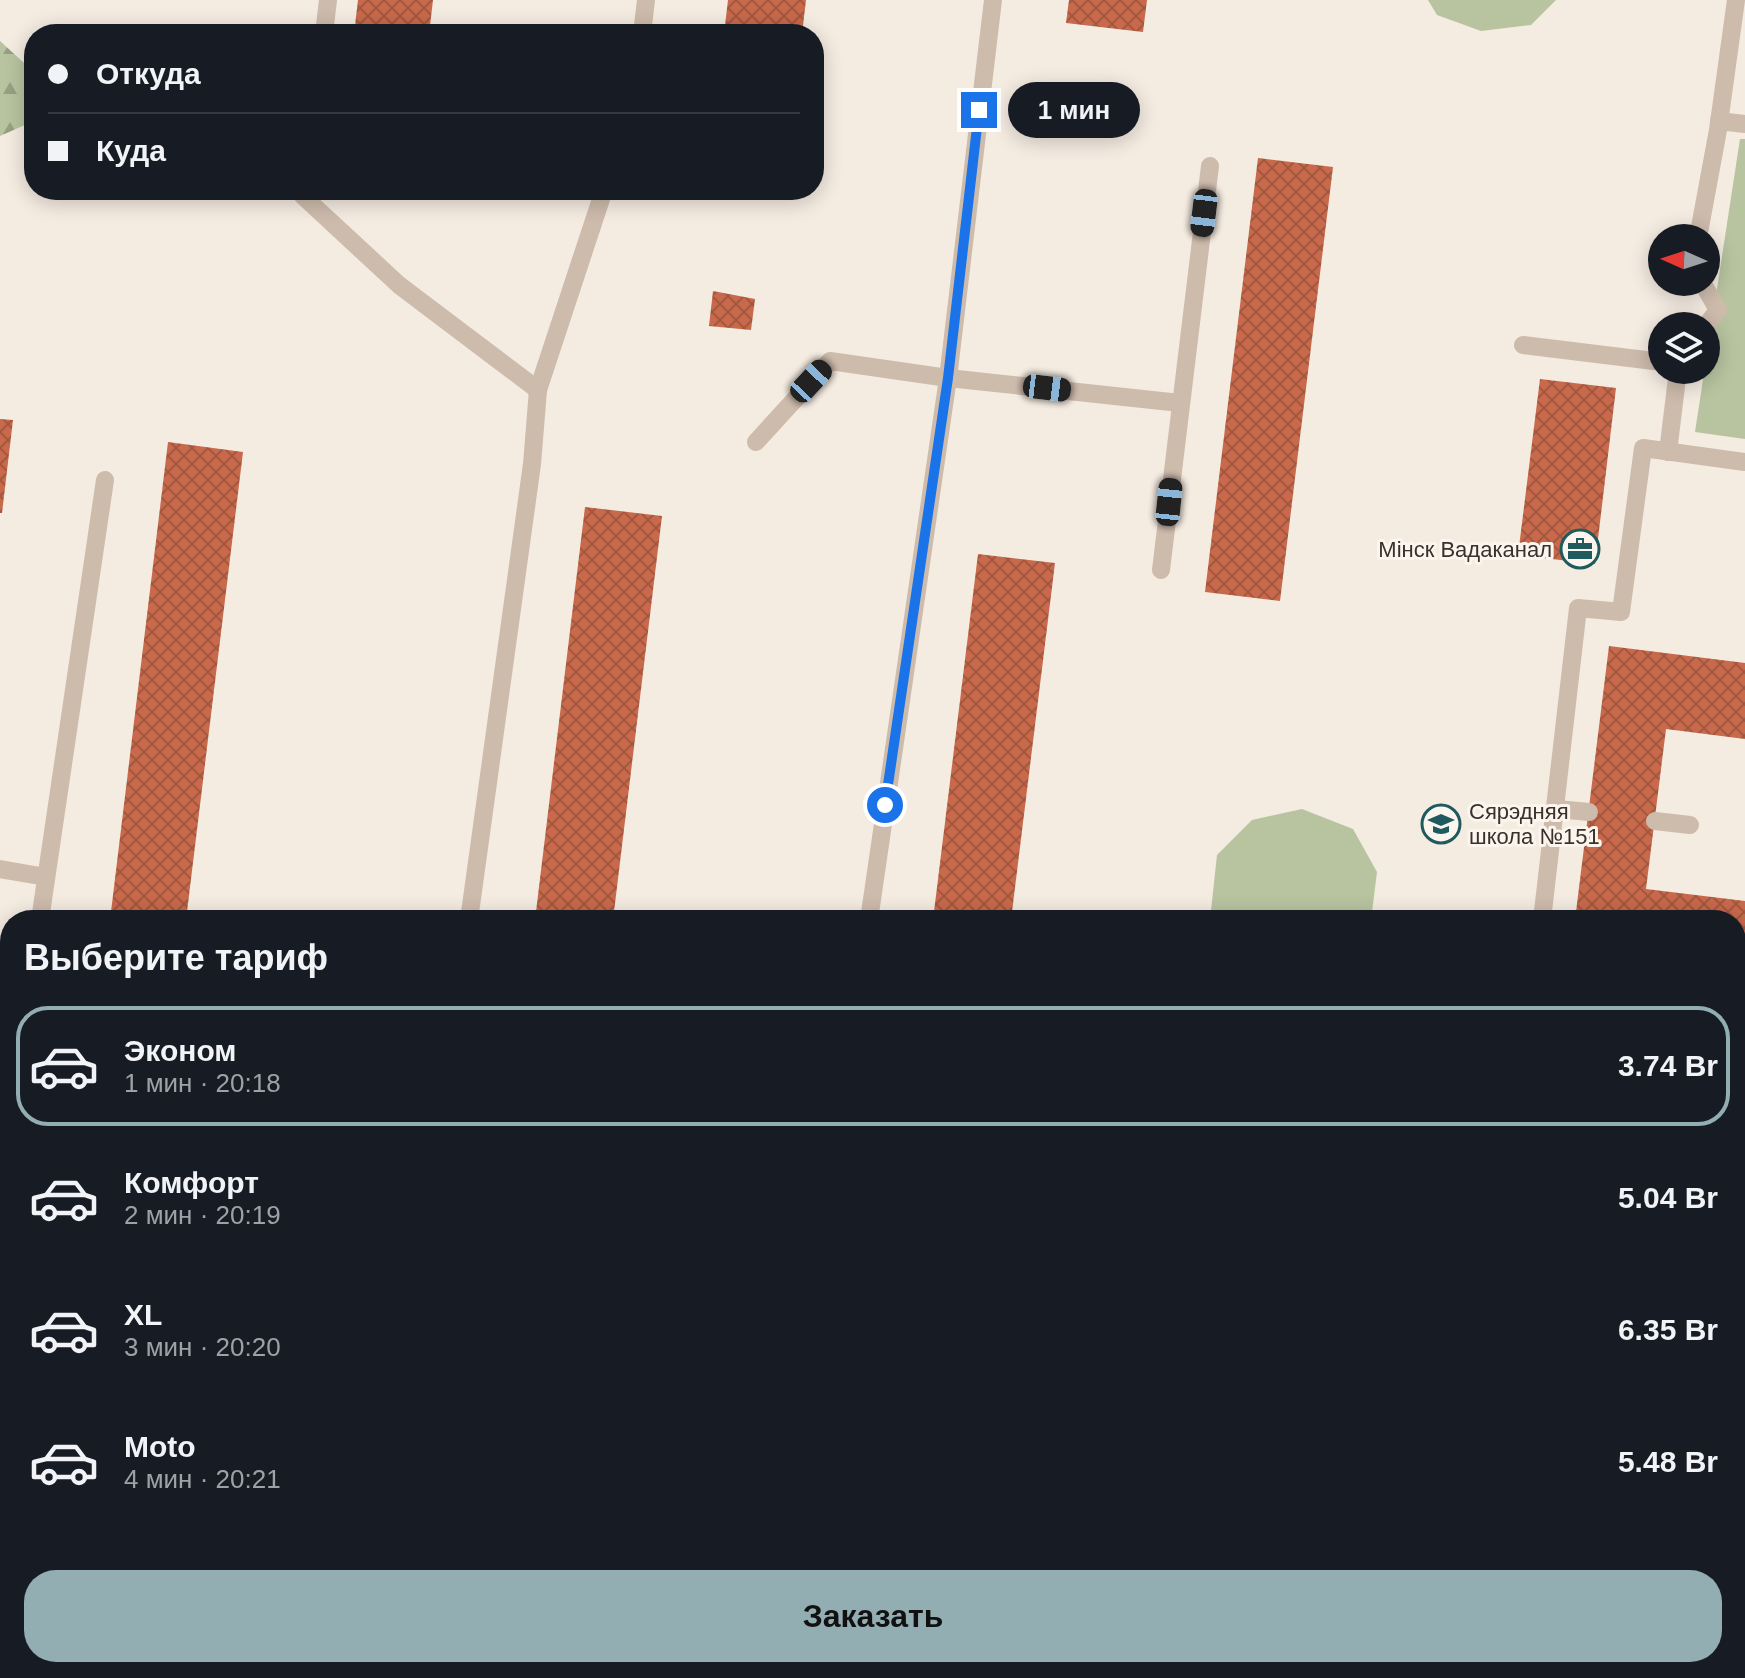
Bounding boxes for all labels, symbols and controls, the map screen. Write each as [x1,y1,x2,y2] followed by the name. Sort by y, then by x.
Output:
[96,57,201,90] text: Откуда
[1007,82,1139,138] callout: 1 мин
[961,92,997,128] route end
[1038,95,1110,125] text: 1 мин
[96,134,166,167] text: Куда
[1189,188,1219,238] car
[1648,224,1720,296] north arrow
[1648,224,1720,384] map controls
[1648,312,1720,384] button: layers
[786,355,836,407] car
[1022,373,1072,403] car
[1155,477,1183,527] car
[1559,528,1601,570] office icon: Мінск Вадаканал
[1378,537,1552,562] place label: Мінск Вадаканал
[867,787,903,823] route start
[1469,799,1600,849] place label: Сярэдняя школа №151
[1420,803,1462,845] school or university icon: Сярэдняя школа №151
[24,937,328,978] text: Выберите тариф
[28,1030,100,1102] icon: car
[124,1034,237,1067] text: Эконом
[1618,1049,1718,1082] text: 3.74 Br
[124,1068,281,1098] text: 1 мин · 20:18
[28,1162,100,1234] icon: car
[124,1166,259,1199] text: Комфорт
[1618,1181,1718,1214] text: 5.04 Br
[124,1200,281,1230] text: 2 мин · 20:19
[28,1294,100,1366] icon: car
[124,1298,162,1331] text: XL
[1618,1313,1718,1346] text: 6.35 Br
[124,1332,281,1362] text: 3 мин · 20:20
[28,1426,100,1498] icon: car
[124,1430,196,1463] text: Moto
[1618,1445,1718,1478] text: 5.48 Br
[124,1464,281,1494] text: 4 мин · 20:21
[24,1570,1722,1662] button: Заказать

